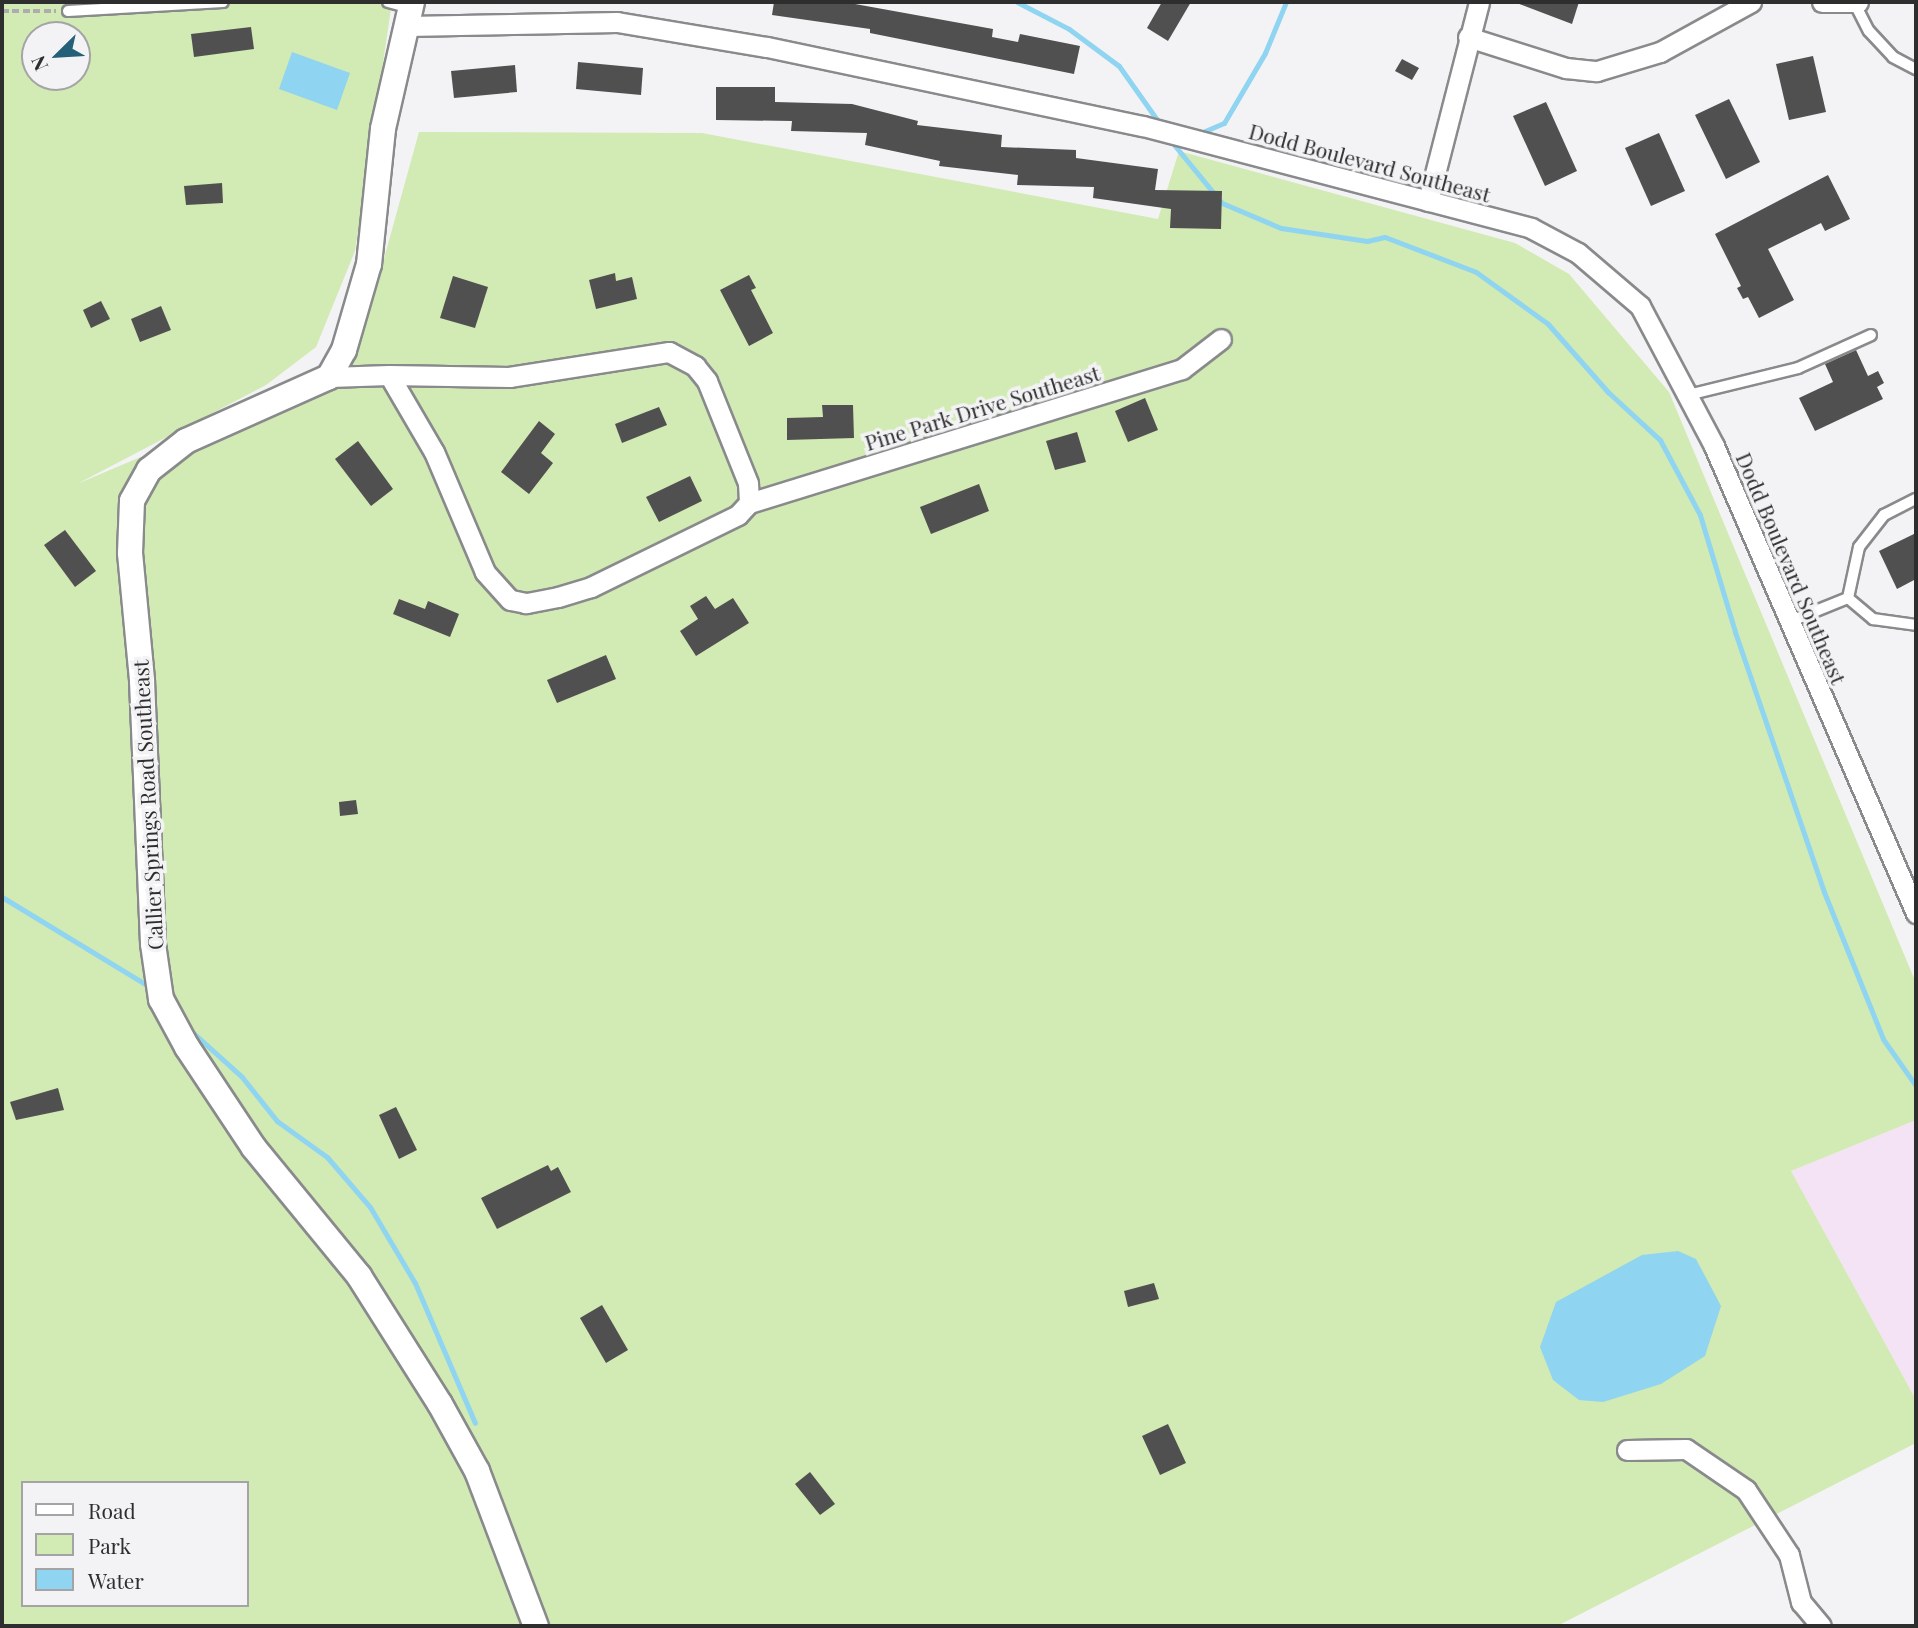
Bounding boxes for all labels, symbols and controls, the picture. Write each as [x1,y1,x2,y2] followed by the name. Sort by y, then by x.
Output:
[21,21,91,91] north arrow
[24,52,53,75] text: N
[1246,118,1494,206] street label: Dodd Boulevard Southeast
[861,359,1103,455] street label: Pine Park Drive Southeast
[1732,448,1852,688] street label: Dodd Boulevard Southeast
[127,659,167,951] street label: Callier Springs Road Southeast
[21,1481,248,1607] legend
[88,1496,136,1524] text: Road
[88,1531,131,1559] text: Park
[88,1566,144,1594] text: Water

